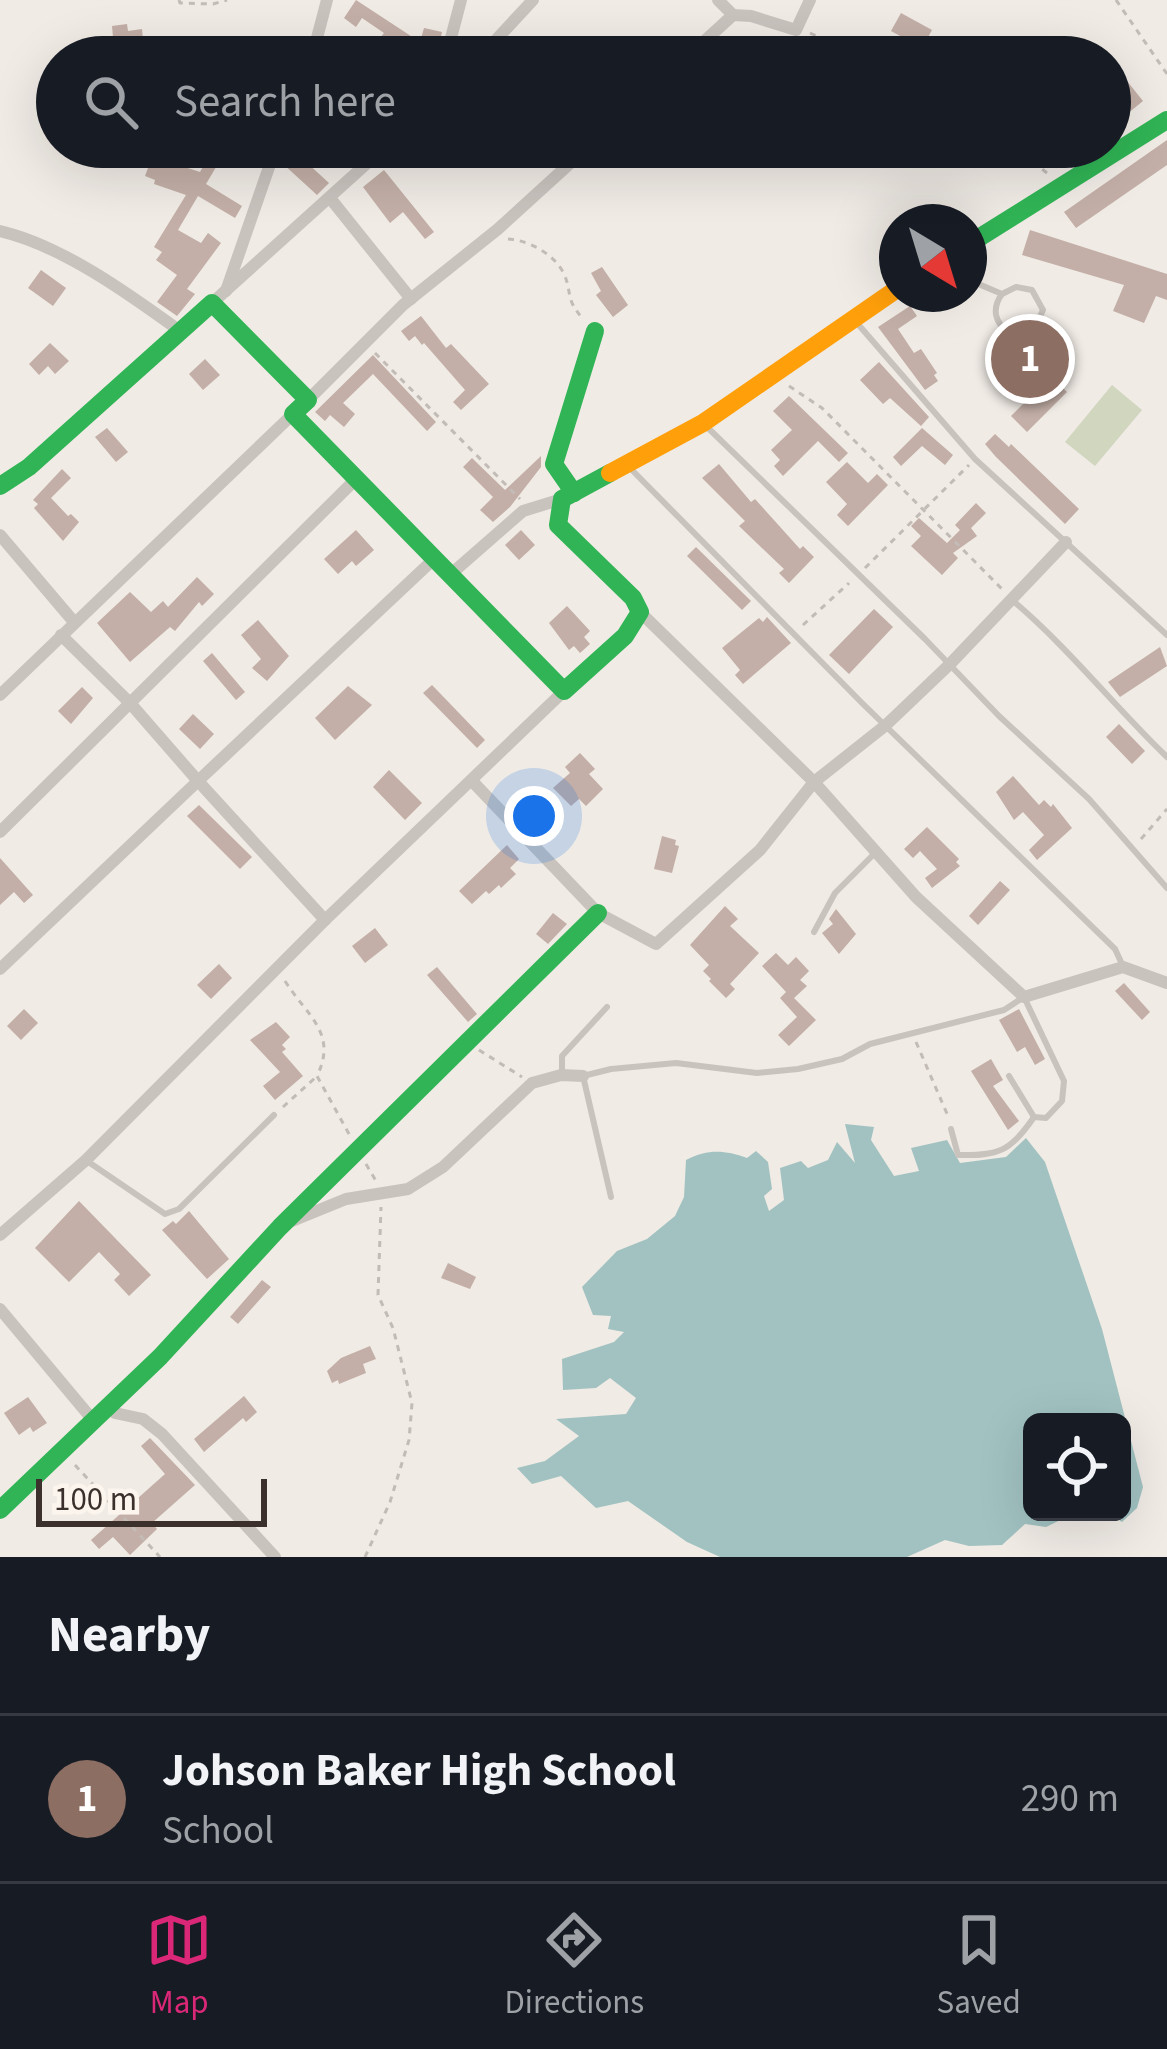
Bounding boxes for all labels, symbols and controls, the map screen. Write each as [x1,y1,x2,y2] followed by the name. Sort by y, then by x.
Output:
[36,36,1131,168] search box
[78,69,144,135] icon: search
[174,70,396,134] text: Search here
[879,204,987,312] north arrow
[991,314,1069,404] pin: 1
[504,786,564,846] your location
[1023,1413,1131,1521] map controls
[1023,1413,1131,1521] button: locate
[36,1473,267,1526] scale bar
[54,1476,137,1523] text: 100 m
[48,1599,210,1671] text: Nearby
[162,1739,676,1803] text: Johson Baker High School
[77,1771,97,1827] text: 1
[1021,1771,1119,1827] text: 290 m
[162,1803,274,1859] text: School
[146,1907,212,2026] tab: Map
[505,1907,644,2026] tab: Directions
[937,1907,1021,2026] tab: Saved

